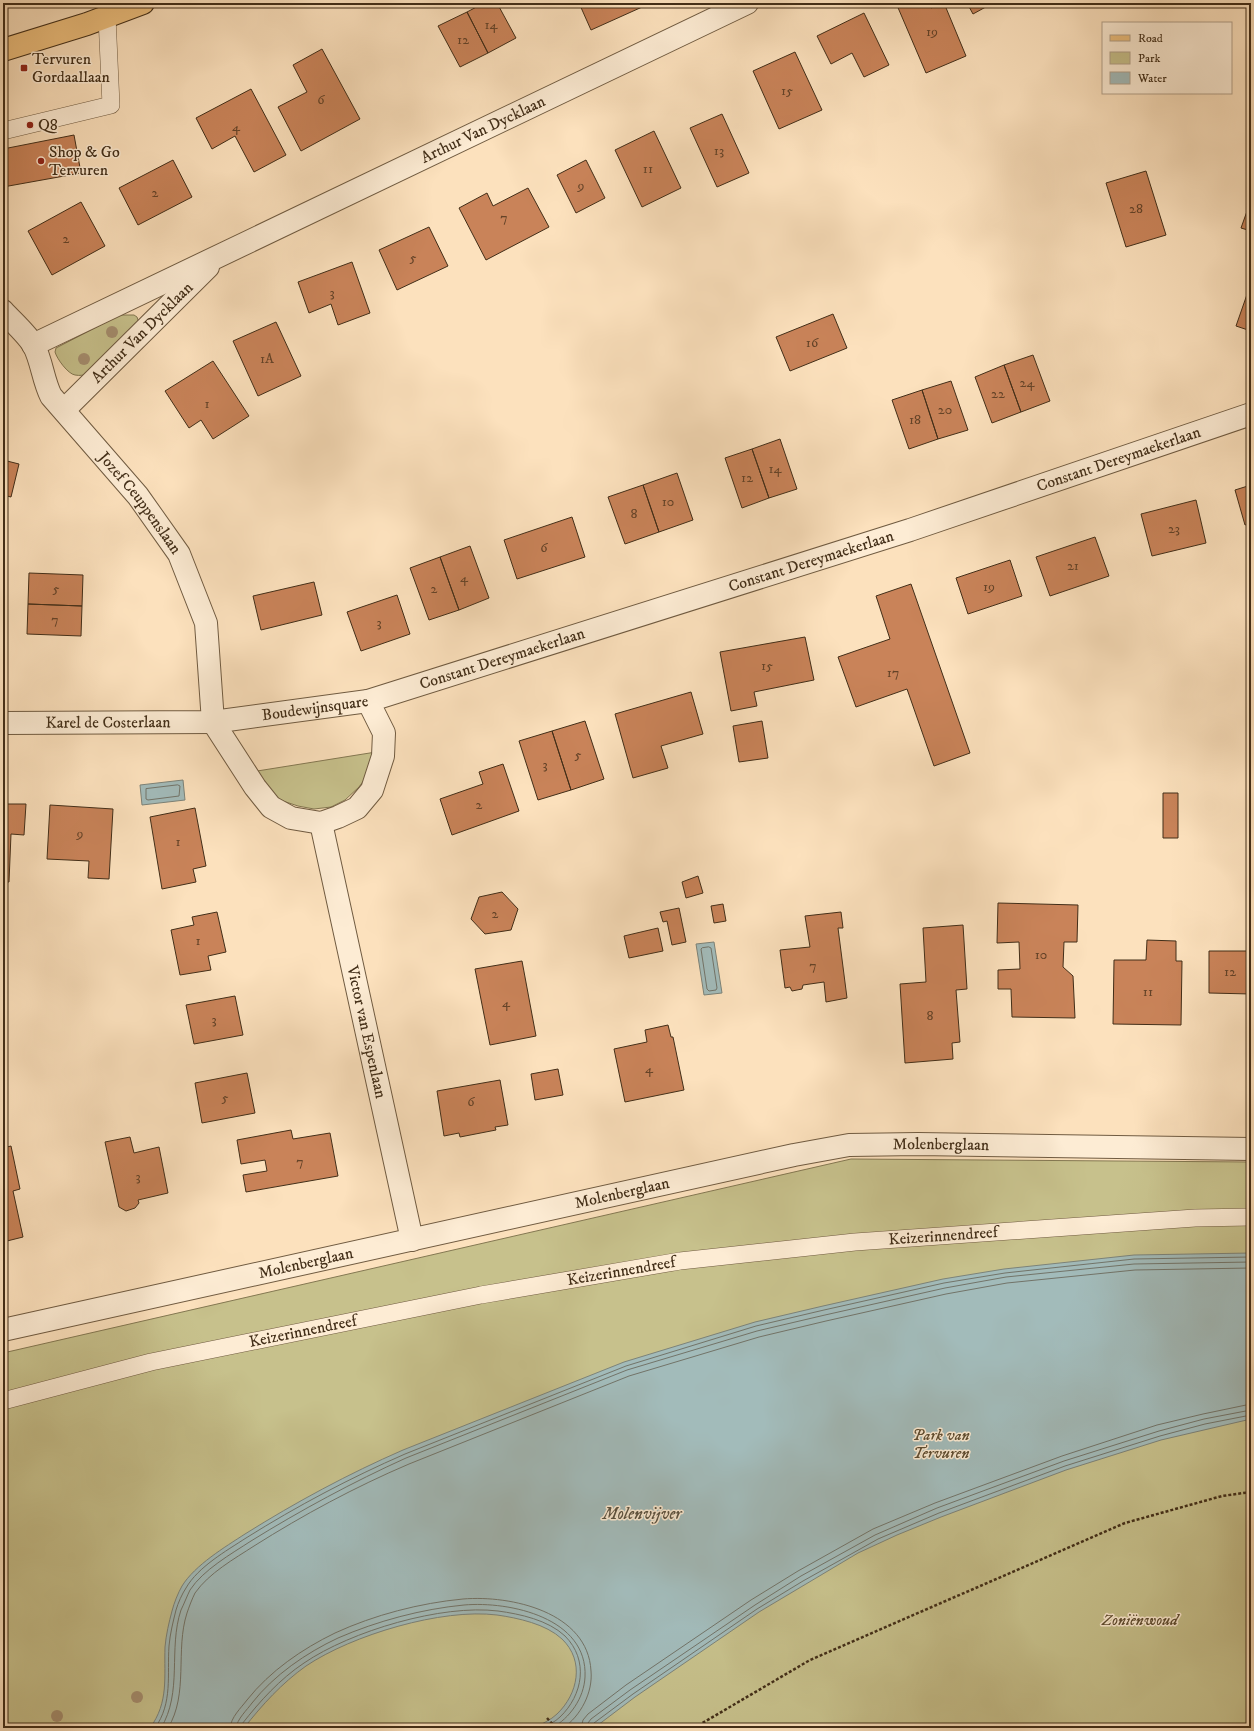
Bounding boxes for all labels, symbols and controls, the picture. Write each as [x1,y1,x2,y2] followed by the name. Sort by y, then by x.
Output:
[484,16,499,34] house number: 14
[1102,22,1232,94] legend
[926,23,938,41] house number: 19
[457,31,469,49] house number: 12
[1138,31,1163,46] text: Road
[32,49,111,87] place label: Tervuren Gordaallaan
[1138,51,1160,66] text: Park
[19,63,29,73] marker: Tervuren Gordaallaan
[1137,71,1167,86] text: Water
[781,82,793,100] house number: 15
[317,91,325,109] house number: 6
[418,91,549,168] street label: Arthur Van Dycklaan
[38,115,58,135] place label: Q8
[232,118,241,136] house number: 4
[25,120,35,130] marker: Q8
[49,142,120,180] place label: Shop & Go Tervuren
[714,142,724,160] house number: 13
[36,156,46,166] marker: Shop & Go Tervuren
[643,160,653,178] house number: 11
[577,177,585,195] house number: 9
[152,184,159,202] house number: 2
[1129,200,1143,218] house number: 28
[500,209,508,227] house number: 7
[63,230,70,248] house number: 2
[410,249,417,267] house number: 5
[87,277,198,387] street label: Arthur Van Dycklaan
[329,284,335,302] house number: 3
[806,334,819,352] house number: 16
[260,350,275,368] house number: 1A
[1020,374,1035,392] house number: 24
[991,385,1005,403] house number: 22
[204,395,210,413] house number: 1
[938,401,952,419] house number: 20
[909,411,921,429] house number: 18
[1034,422,1204,496] street label: Constant Dereymaekerlaan
[93,446,186,558] street label: Jozef Ceuppenslaan
[768,460,783,478] house number: 14
[741,469,753,487] house number: 12
[662,493,674,511] house number: 10
[630,505,638,523] house number: 8
[1168,520,1180,538] house number: 23
[726,526,897,597] street label: Constant Dereymaekerlaan
[540,539,548,557] house number: 6
[1067,557,1079,575] house number: 21
[460,569,469,587] house number: 4
[983,578,995,596] house number: 19
[53,580,60,598] house number: 5
[431,580,438,598] house number: 2
[51,611,59,629] house number: 7
[376,614,382,632] house number: 3
[417,623,588,694] street label: Constant Dereymaekerlaan
[761,657,773,675] house number: 15
[887,664,899,682] house number: 17
[261,691,370,725] street label: Boudewijnsquare
[45,712,171,733] street label: Karel de Costerlaan
[575,746,582,764] house number: 5
[542,756,548,774] house number: 3
[476,796,483,814] house number: 2
[76,825,84,843] house number: 9
[175,833,181,851] house number: 1
[492,905,499,923] house number: 2
[195,932,201,950] house number: 1
[1035,946,1047,964] house number: 10
[809,957,817,975] house number: 7
[342,963,391,1101] street label: Victor van Espenlaan
[1224,963,1236,981] house number: 12
[1143,983,1153,1001] house number: 11
[502,994,511,1012] house number: 4
[926,1007,934,1025] house number: 8
[211,1011,217,1029] house number: 3
[645,1060,654,1078] house number: 4
[222,1089,229,1107] house number: 5
[467,1093,475,1111] house number: 6
[893,1134,990,1155] street label: Molenberglaan
[296,1153,304,1171] house number: 7
[135,1168,141,1186] house number: 3
[573,1173,672,1213] street label: Molenberglaan
[888,1222,1001,1250] street label: Keizerinnendreef
[256,1243,356,1283] street label: Molenberglaan
[566,1251,680,1290] street label: Keizerinnendreef
[247,1310,361,1352] street label: Keizerinnendreef
[912,1425,970,1463] park label: Park van Tervuren
[602,1503,683,1525] water label: Molenvijver
[1101,1610,1180,1630] park label: Zoniënwoud

